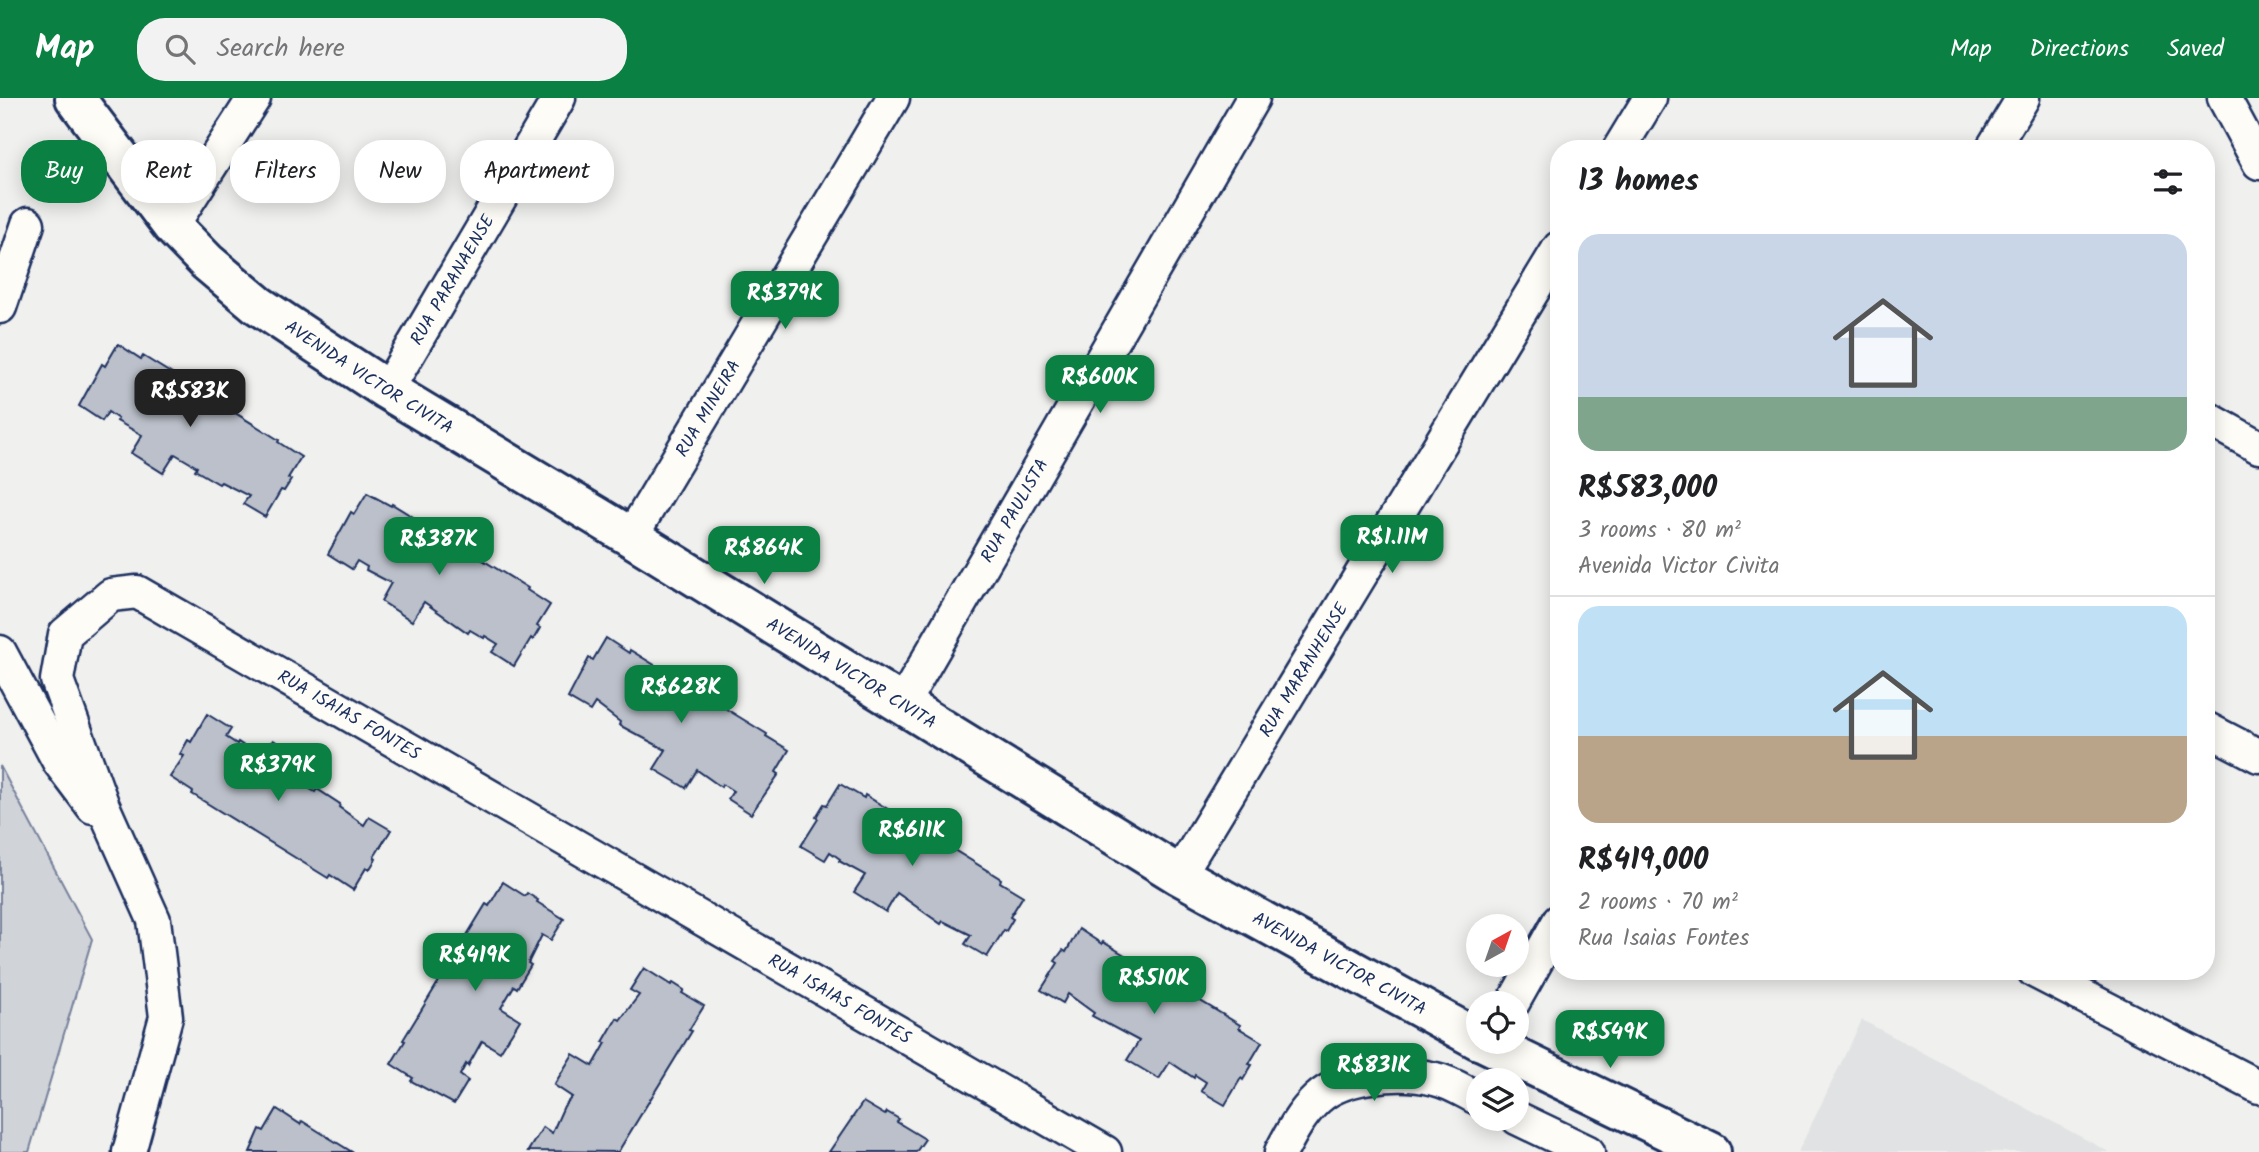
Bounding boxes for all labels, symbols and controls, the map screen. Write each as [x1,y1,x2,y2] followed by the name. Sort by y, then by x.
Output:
[137,18,627,81] search box
[35,23,95,76] text: Map
[217,28,345,70] text: Search here
[161,30,199,68] icon: search
[1950,30,1992,69] text: Map
[2030,30,2129,69] text: Directions
[2167,30,2224,69] text: Saved
[21,140,107,203] chip: Buy
[121,140,216,203] chip: Rent
[230,140,340,203] chip: Filters
[354,140,446,203] chip: New
[460,140,614,203] chip: Apartment
[1578,158,1699,206] text: 13 homes
[2149,163,2187,201] icon: filters
[403,209,503,351] street label: RUA PARANAENSE
[728,272,842,331] pin: R$379K
[747,276,823,312] text: R$379K
[1820,280,1946,406] icon: home
[278,314,458,443] street label: AVENIDA VICTOR CIVITA
[669,355,750,463] street label: RUA MINEIRA
[1043,356,1157,415] pin: R$600K
[1061,360,1139,396] text: R$600K
[133,370,247,429] pin: R$583K
[150,374,230,410] text: R$583K
[974,453,1057,569] street label: RUA PAULISTA
[1578,465,1717,513] text: R$583,000
[1578,513,1741,549] text: 3 rooms · 80 m²
[1327,516,1457,575] pin: R$1.11M
[382,518,496,577] pin: R$387K
[1356,520,1428,556] text: R$1.11M
[400,522,478,558] text: R$387K
[707,526,821,586] pin: R$864K
[724,531,804,567] text: R$864K
[1578,549,1779,585] text: Avenida Victor Civita
[1253,597,1357,744] street label: RUA MARANHENSE
[760,611,941,738] street label: AVENIDA VICTOR CIVITA
[1820,652,1946,778] icon: home
[271,663,426,769] street label: RUA ISAIAS FONTES
[624,666,738,725] pin: R$628K
[641,670,721,706] text: R$628K
[221,744,335,803] pin: R$379K
[240,748,316,784] text: R$379K
[855,808,969,868] pin: R$611K
[878,813,946,849] text: R$611K
[1578,837,1708,885] text: R$419,000
[1578,885,1738,921] text: 2 rooms · 70 m²
[1246,905,1431,1024] street label: AVENIDA VICTOR CIVITA
[1466,914,1530,976] north arrow
[1466,914,1529,1131] map controls
[1578,921,1749,957] text: Rua Isaias Fontes
[418,934,532,993] pin: R$419K
[439,938,511,974] text: R$419K
[762,947,917,1053] street label: RUA ISAIAS FONTES
[1097,956,1211,1016] pin: R$510K
[1118,961,1190,997] text: R$510K
[1466,991,1529,1054] button: locate
[1553,1010,1667,1070] pin: R$549K
[1571,1015,1649,1051] text: R$549K
[1317,1044,1431,1103] pin: R$831K
[1337,1048,1411,1084] text: R$831K
[1466,1068,1529,1131] button: layers

